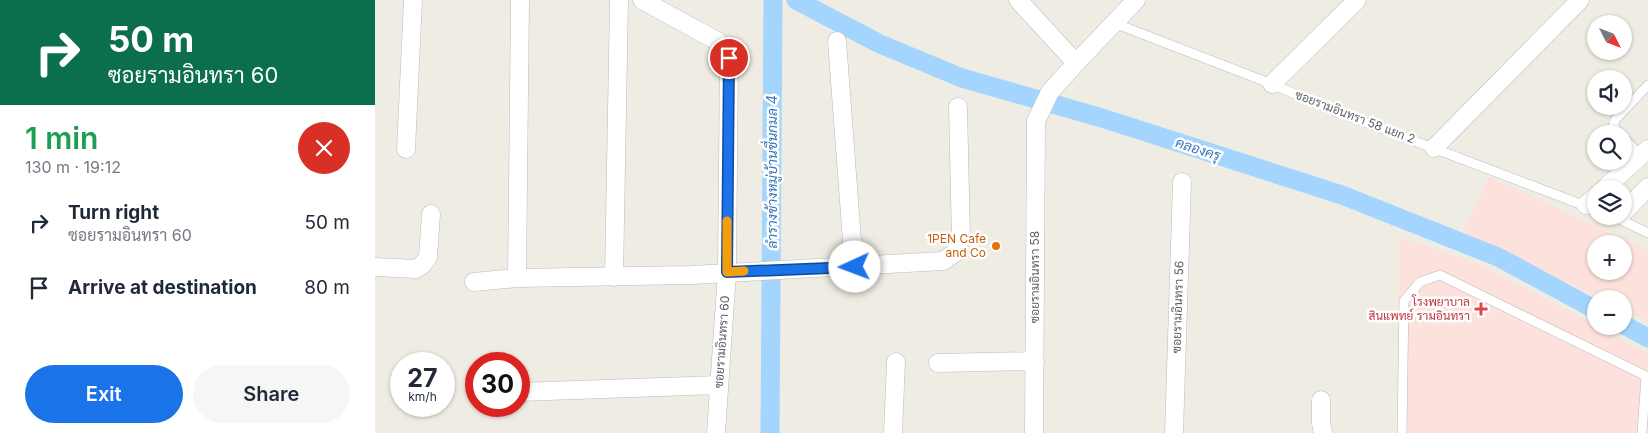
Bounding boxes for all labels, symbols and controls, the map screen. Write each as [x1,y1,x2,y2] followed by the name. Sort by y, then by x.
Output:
[1587,15,1633,60] north arrow
[1587,15,1632,335] map controls
[108,18,194,60] text: 50 m
[25,20,90,85] icon: right
[708,37,750,79] pin
[715,44,743,72] icon: arrive
[108,62,278,88] text: ซอยรามอินทรา 60
[1587,70,1632,115] button: sound
[1293,87,1417,146] street label: ซอยรามอินทรา 58 แยก 2
[760,95,782,249] water label: ลำรางข้างหมู่บ้านชื่นกมล 4
[25,120,98,156] text: 1 min
[298,122,350,174] button: close
[1587,125,1632,170] button: search
[1173,133,1224,166] water label: คลองครุ
[25,157,121,177] text: 130 m · 19:12
[1587,180,1632,225] button: layers
[68,201,159,224] text: Turn right
[25,209,53,237] icon: right
[304,211,350,234] text: 50 m
[68,225,192,245] text: ซอยรามอินทรา 60
[927,231,986,260] place label: 1PEN Cafe and Co
[1027,231,1042,323] street label: ซอยรามอินทรา 58
[1587,235,1632,280] button: +
[828,240,880,292] position arrow
[990,240,1002,252] marker: 1PEN Cafe and Co
[1168,260,1187,354] street label: ซอยรามอินทรา 56
[25,274,53,302] icon: arrive
[68,276,257,299] text: Arrive at destination
[304,276,350,299] text: 80 m
[1587,290,1632,335] button: −
[1368,294,1470,323] place label: โรงพยาบาล สินแพทย์ รามอินทรา
[711,295,732,389] street label: ซอยรามอินทรา 60
[1474,302,1488,316] marker: โรงพยาบาล สินแพทย์ รามอินทรา
[465,352,530,417] speed limit sign: 30
[407,363,438,393] text: 27
[25,365,183,423] button: Exit
[193,365,350,423] button: Share
[408,389,437,404] text: km/h

